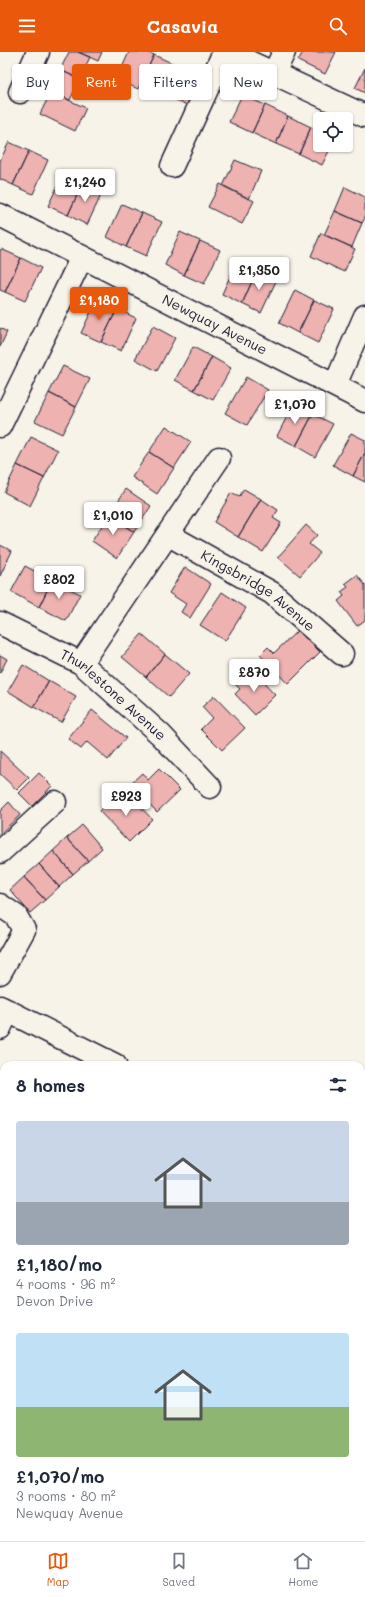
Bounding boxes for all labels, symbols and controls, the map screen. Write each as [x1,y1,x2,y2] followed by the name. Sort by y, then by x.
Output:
[147,14,218,38] text: Casavia
[16,15,38,37] icon: menu
[327,15,349,37] icon: search
[12,64,64,100] chip: Buy
[72,64,131,100] chip: Rent
[139,64,212,100] chip: Filters
[220,64,277,100] chip: New
[313,112,353,152] map controls
[313,112,353,152] button: locate
[52,169,118,203] pin: £1,240
[64,173,106,190] text: £1,240
[226,257,292,291] pin: £1,350
[238,261,280,278] text: £1,350
[66,287,132,321] pin: £1,180
[159,289,271,359] street label: Newquay Avenue
[79,291,119,308] text: £1,180
[262,391,328,425] pin: £1,070
[274,395,316,412] text: £1,070
[80,502,146,536] pin: £1,010
[93,506,133,523] text: £1,010
[198,545,319,635] street label: Kingsbridge Avenue
[35,566,83,600] pin: £802
[43,570,75,587] text: £802
[57,644,170,744] street label: Thurlestone Avenue
[230,659,278,693] pin: £870
[238,663,270,680] text: £870
[102,783,150,817] pin: £923
[111,787,141,804] text: £923
[16,1074,85,1096] text: 8 homes
[327,1074,349,1096] icon: filters
[147,1147,219,1219] icon: home
[16,1253,102,1275] text: £1,180/mo
[16,1275,115,1292] text: 4 rooms · 96 m²
[16,1292,93,1309] text: Devon Drive
[147,1359,219,1431] icon: home
[16,1465,104,1487] text: £1,070/mo
[16,1487,116,1504] text: 3 rooms · 80 m²
[16,1504,123,1521] text: Newquay Avenue
[47,1550,69,1589] tab: Map
[162,1550,195,1589] tab: Saved
[288,1550,318,1589] tab: Home

